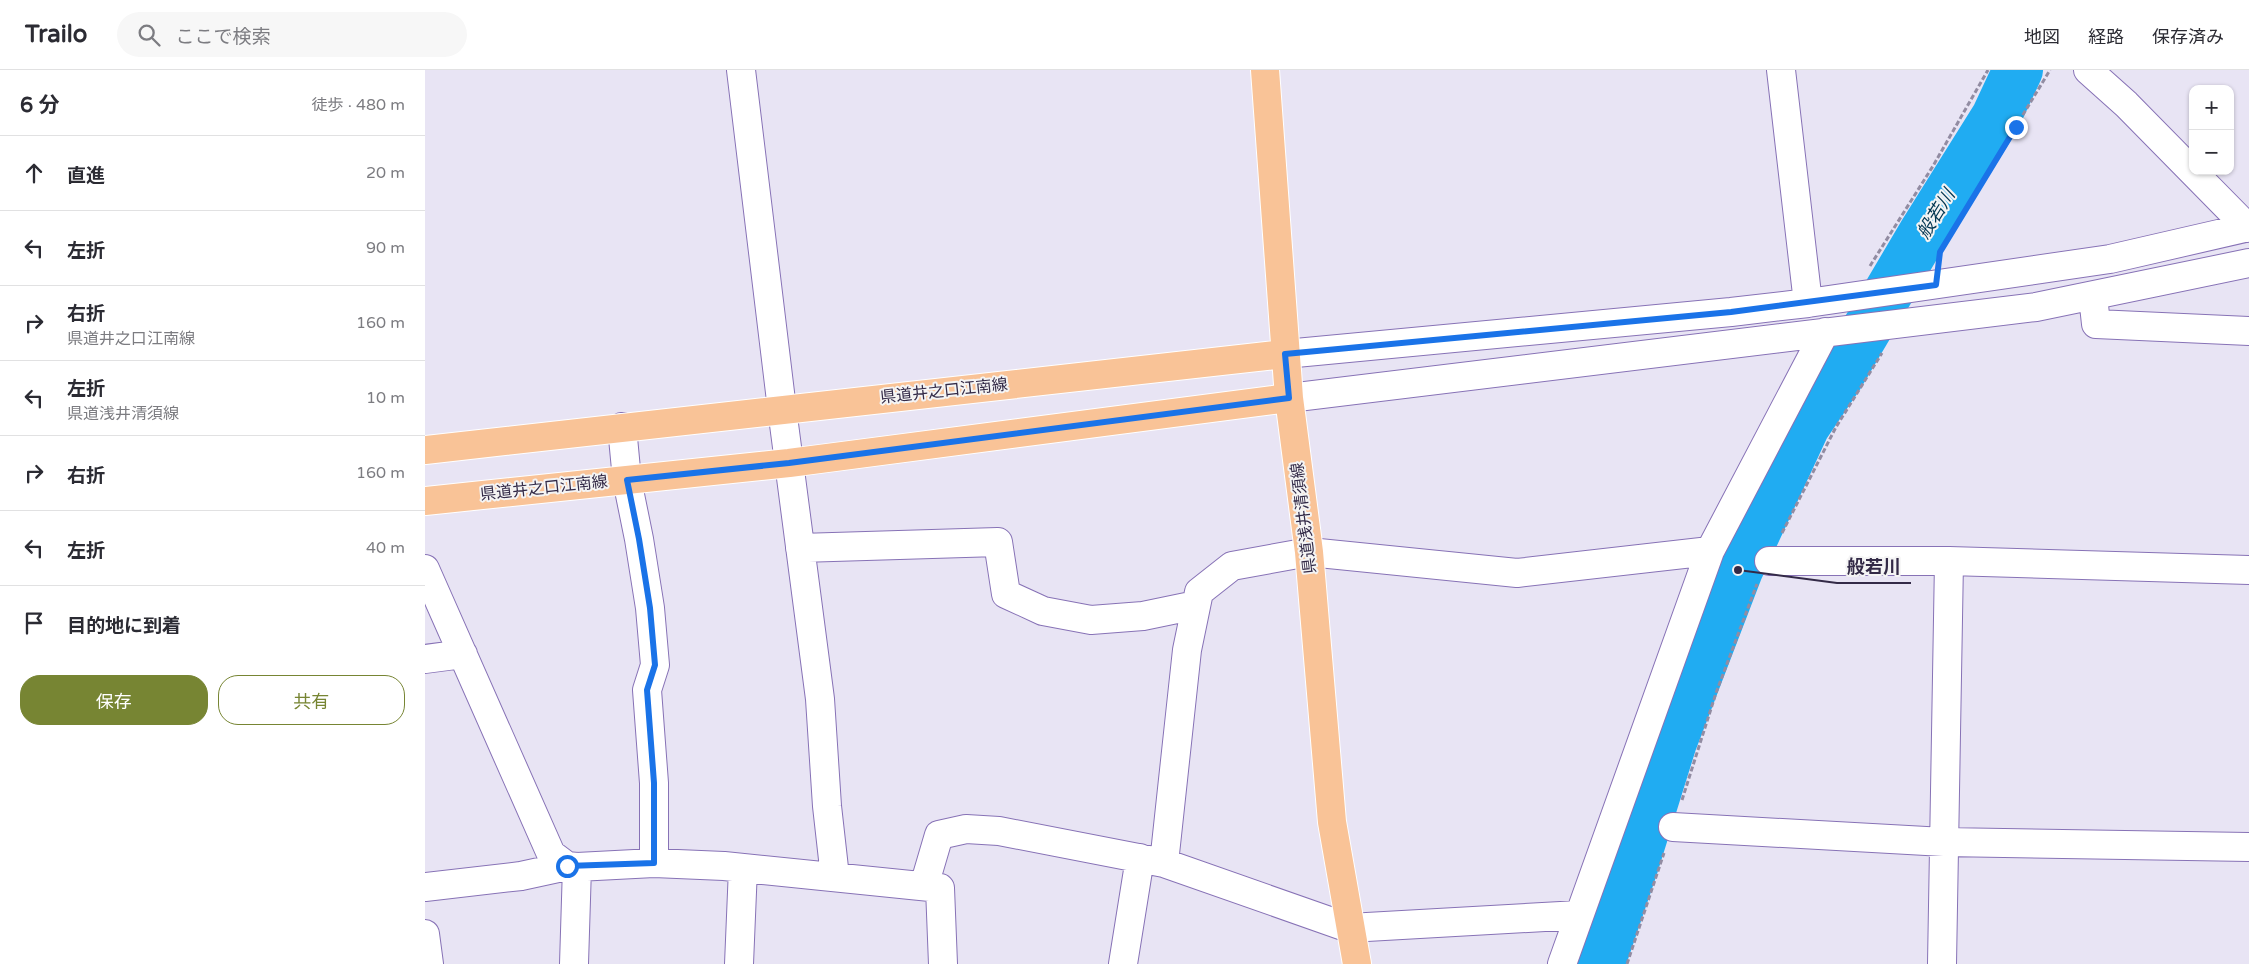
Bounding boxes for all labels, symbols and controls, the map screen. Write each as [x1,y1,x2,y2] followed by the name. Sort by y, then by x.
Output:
[117,12,467,57] search box
[25,20,87,49] text: Trailo
[135,21,163,49] icon: search
[175,26,270,48] text: ここで検索
[2024,26,2060,48] text: 地図
[2088,26,2124,48] text: 経路
[2152,26,2224,48] text: 保存済み
[2189,85,2234,175] map controls
[2189,85,2234,130] button: +
[20,93,60,118] text: 6 分
[312,95,405,115] text: 徒歩 · 480 m
[2005,116,2028,139] route end
[2189,130,2234,175] button: −
[20,159,48,187] icon: ahead
[366,163,405,183] text: 20 m
[67,165,105,187] text: 直進
[1912,184,1961,243] water label: 般若川
[20,234,48,262] icon: left
[366,238,405,258] text: 90 m
[67,240,105,262] text: 左折
[67,303,105,325] text: 右折
[20,309,48,337] icon: right
[356,313,405,333] text: 160 m
[67,329,195,349] text: 県道井之口江南線
[879,374,1009,408] street label: 県道井之口江南線
[67,378,105,400] text: 左折
[20,384,48,412] icon: left
[366,388,405,408] text: 10 m
[67,404,179,424] text: 県道浅井清須線
[20,459,48,487] icon: right
[1287,461,1321,575] street label: 県道浅井清須線
[356,463,405,483] text: 160 m
[67,465,105,487] text: 右折
[479,471,609,505] street label: 県道井之口江南線
[20,534,48,562] icon: left
[366,538,405,558] text: 40 m
[67,540,105,562] text: 左折
[1837,550,1911,583] callout: 般若川
[1847,556,1901,578] text: 般若川
[20,609,48,637] icon: arrive
[67,615,181,637] text: 目的地に到着
[20,675,208,725] button: 保存
[218,675,405,725] button: 共有
[556,855,579,878] route start

